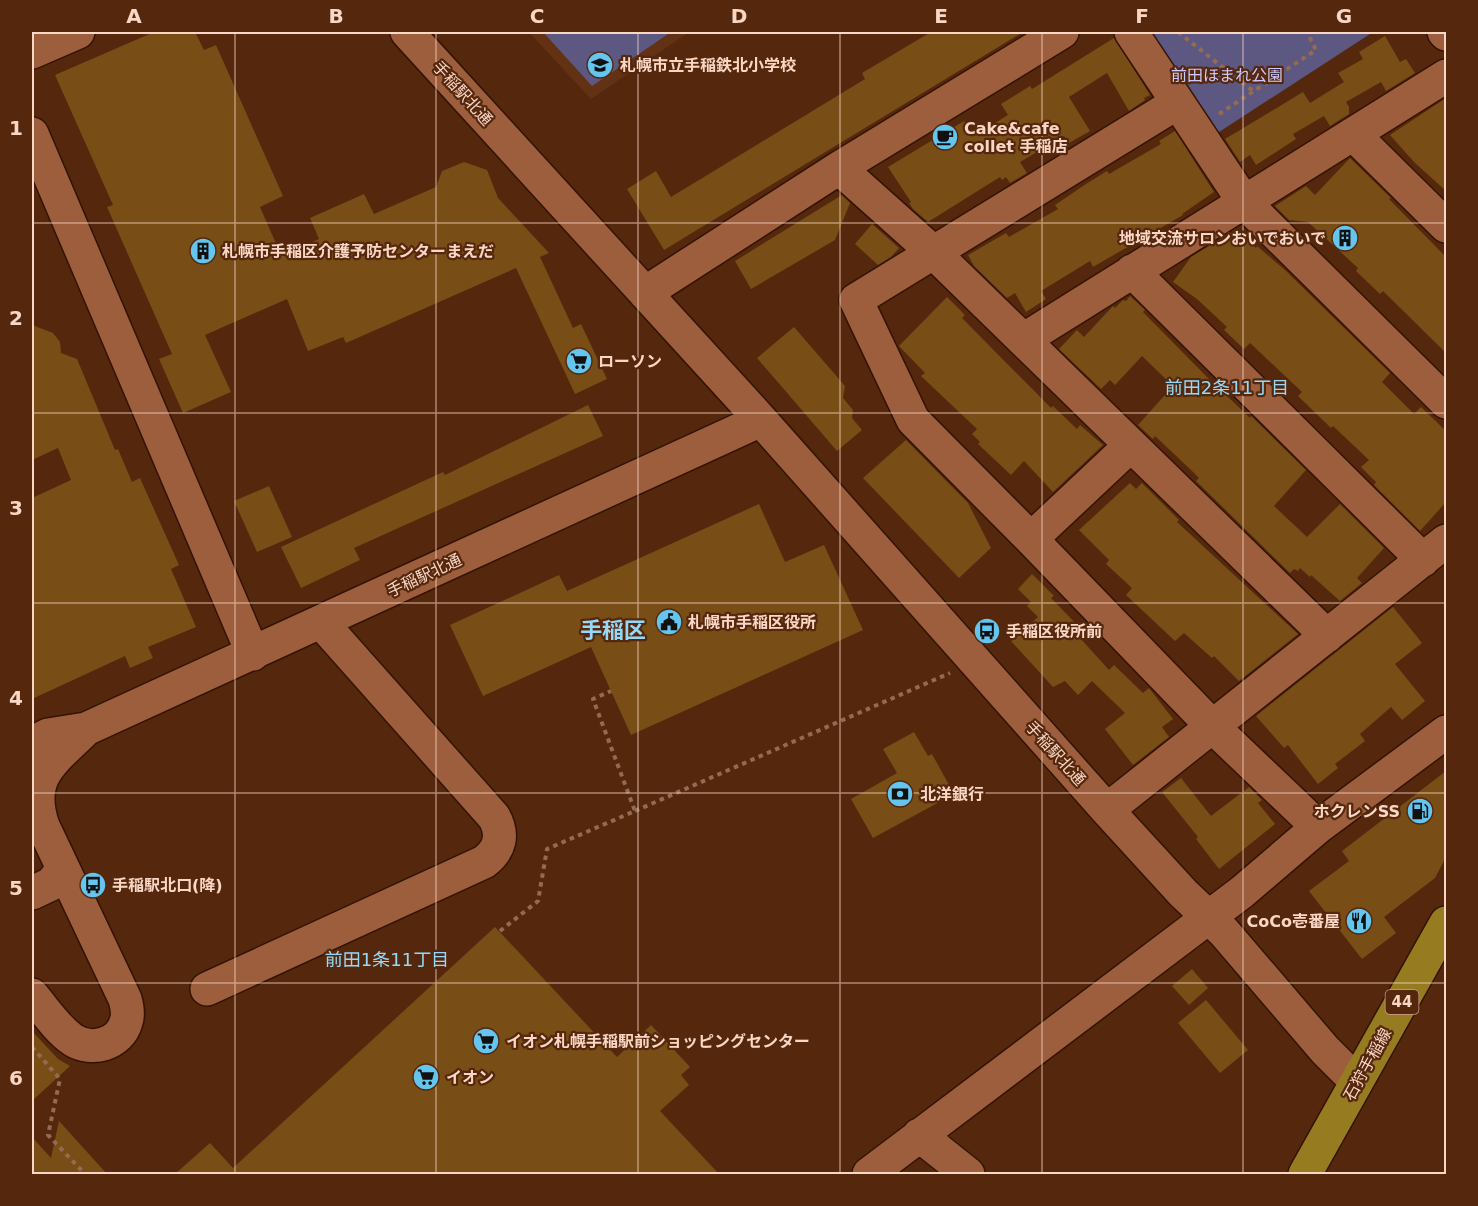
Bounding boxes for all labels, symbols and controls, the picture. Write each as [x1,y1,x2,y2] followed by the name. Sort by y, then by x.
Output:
[126,4,142,28] text: A
[328,4,344,28] text: B
[530,4,544,28] text: C
[731,4,747,28] text: D
[934,4,948,28] text: E
[1135,4,1149,28] text: F
[1336,4,1352,28] text: G
[585,50,615,80] school or university icon: 札幌市立手稲鉄北小学校
[620,56,796,75] place label: 札幌市立手稲鉄北小学校
[429,57,496,129] street label: 手稲駅北通
[1171,66,1283,85] park label: 前田ほまれ公園
[9,116,23,140] text: 1
[964,119,1068,156] place label: Cake&cafe collet 手稲店
[930,122,960,152] cafe icon: Cake&cafe collet 手稲店
[1330,223,1360,253] building icon: 地域交流サロンおいでおいで
[1119,229,1326,248] place label: 地域交流サロンおいでおいで
[188,236,218,266] building icon: 札幌市手稲区介護予防センターまえだ
[222,242,494,261] place label: 札幌市手稲区介護予防センターまえだ
[9,306,23,330] text: 2
[564,346,594,376] supermarket icon: ローソン
[598,352,662,371] place label: ローソン
[1165,377,1289,398] district label: 前田2条11丁目
[9,496,23,520] text: 3
[384,550,464,601] street label: 手稲駅北通
[654,607,684,637] public building icon: 札幌市手稲区役所
[688,613,816,632] place label: 札幌市手稲区役所
[972,616,1002,646] bus stop icon: 手稲区役所前
[580,618,646,643] district label: 手稲区
[1006,622,1102,641] place label: 手稲区役所前
[9,686,23,710] text: 4
[1022,717,1089,789] street label: 手稲駅北通
[885,779,915,809] bank icon: 北洋銀行
[920,785,984,804] place label: 北洋銀行
[1405,796,1435,826] fuel station icon: ホクレンSS
[1314,802,1400,821] place label: ホクレンSS
[78,870,108,900] bus stop icon: 手稲駅北口(降)
[9,876,23,900] text: 5
[112,876,223,895] place label: 手稲駅北口(降)
[1344,906,1374,936] restaurant icon: CoCo壱番屋
[1247,912,1340,931] place label: CoCo壱番屋
[325,949,449,970] district label: 前田1条11丁目
[1386,990,1418,1014] road number: 44
[1340,1025,1395,1104] street label: 石狩手稲線
[471,1026,501,1056] supermarket icon: イオン札幌手稲駅前ショッピングセンター
[506,1032,810,1051] place label: イオン札幌手稲駅前ショッピングセンター
[411,1062,441,1092] supermarket icon: イオン
[9,1066,23,1090] text: 6
[446,1068,494,1087] place label: イオン

